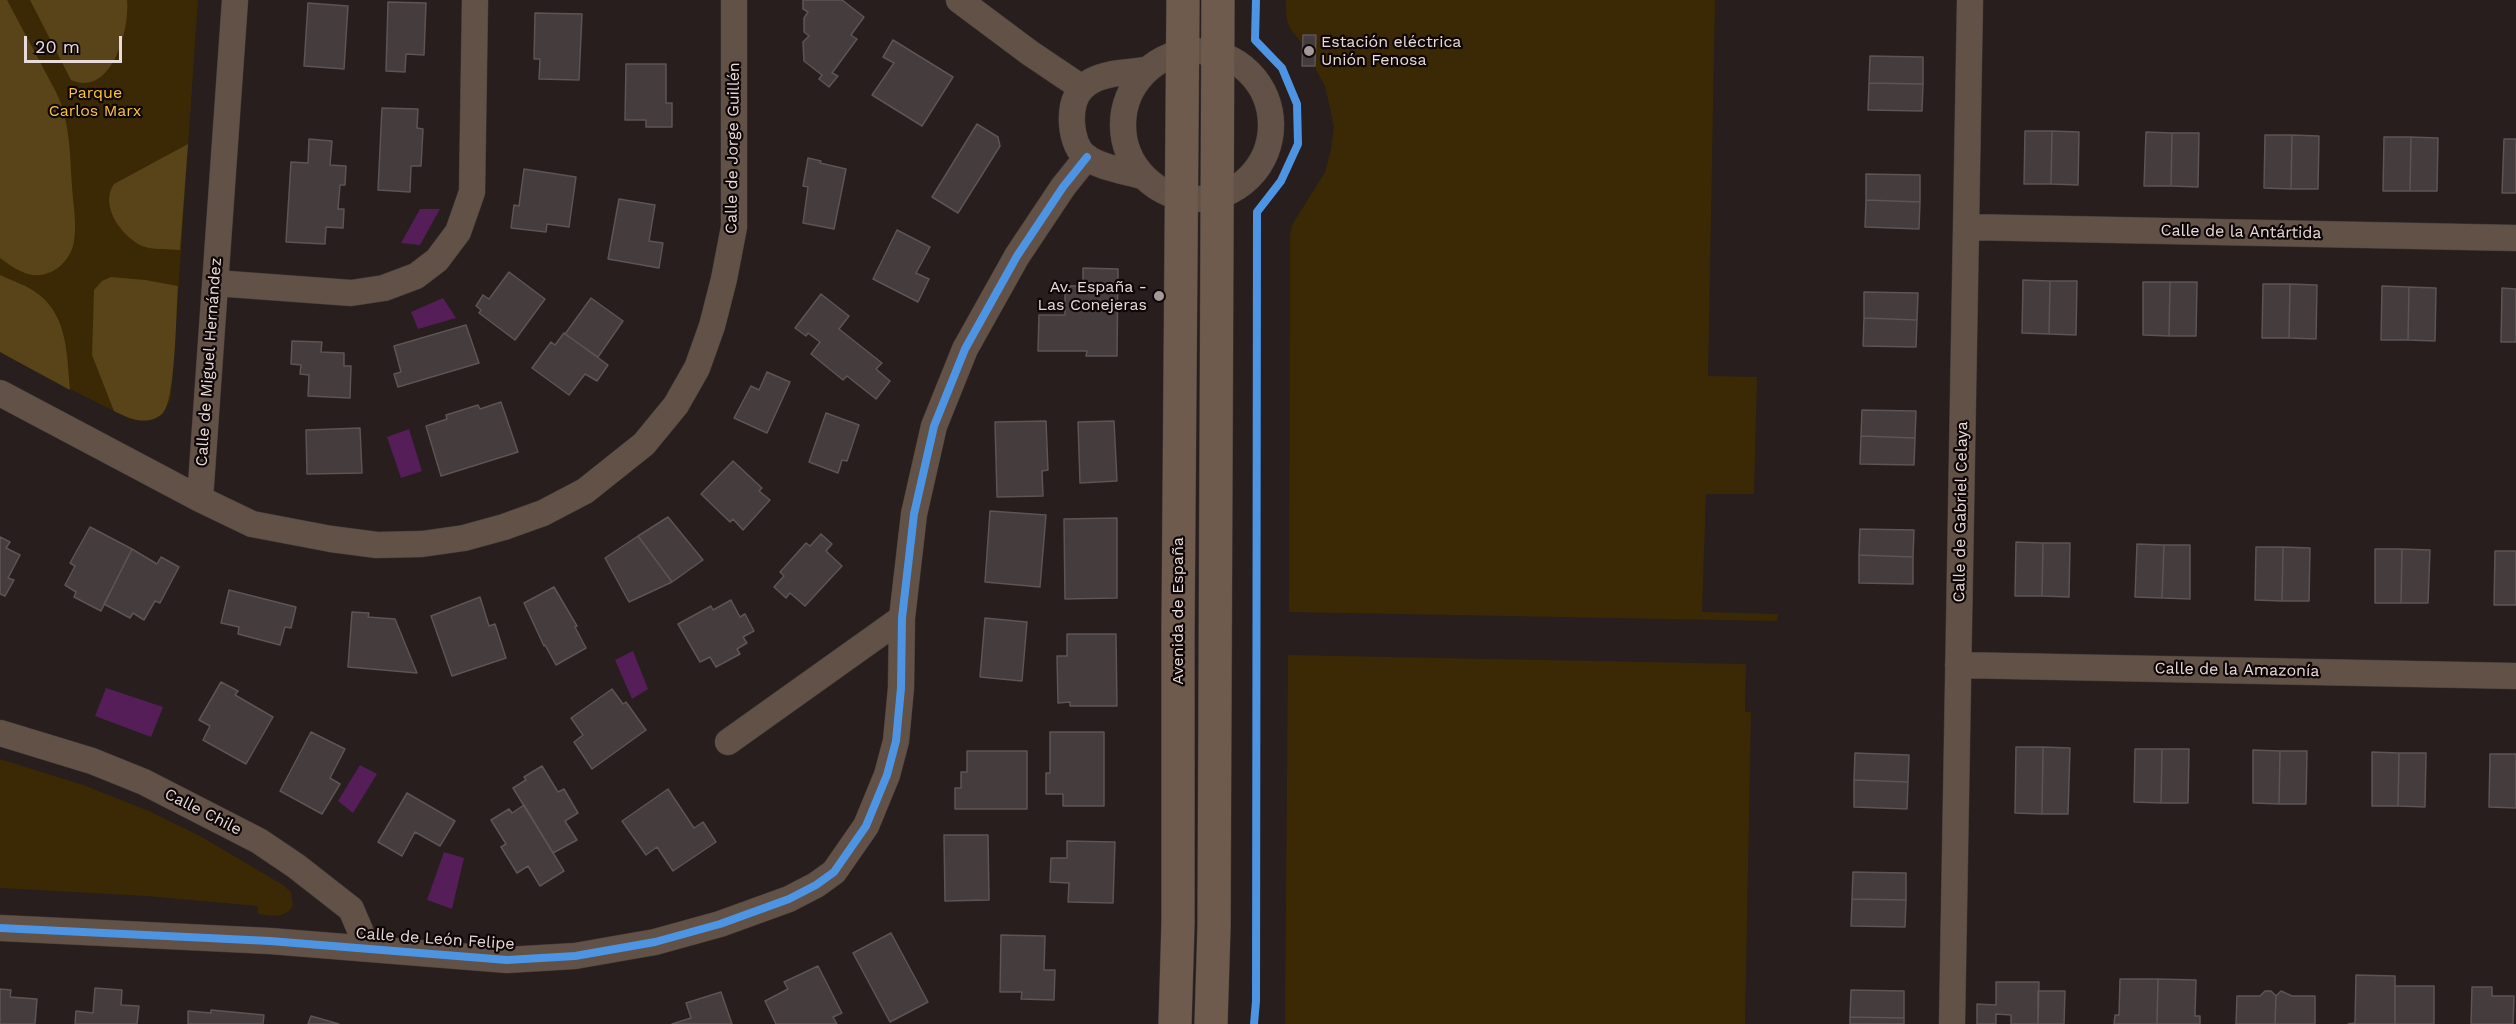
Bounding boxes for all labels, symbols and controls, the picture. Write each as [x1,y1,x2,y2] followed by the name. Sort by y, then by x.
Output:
[27,24,124,62] scale bar
[1321,32,1461,70] place label: Estación eléctrica Unión Fenosa
[35,36,80,57] text: 20 m
[1302,44,1316,58] marker: Estación eléctrica Unión Fenosa
[722,62,744,234] street label: Calle de Jorge Guillén
[49,83,141,121] park label: Parque Carlos Marx
[2160,221,2322,243] street label: Calle de la Antártida
[192,257,226,467] street label: Calle de Miguel Hernández
[1037,277,1147,315] place label: Av. España - Las Conejeras
[1152,289,1166,303] marker: Av. España - Las Conejeras
[1950,421,1972,603] street label: Calle de Gabriel Celaya
[1168,537,1188,685] street label: Avenida de España
[2154,659,2320,681] street label: Calle de la Amazonía
[161,784,245,840] street label: Calle Chile
[355,924,515,954] street label: Calle de León Felipe

